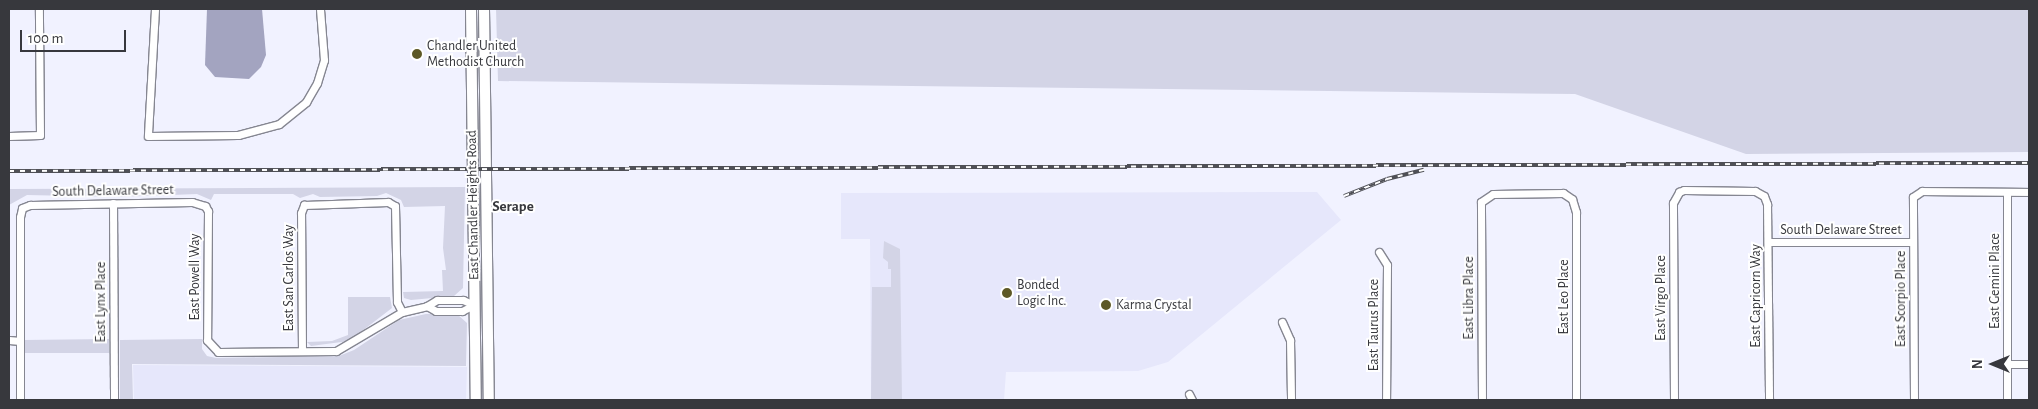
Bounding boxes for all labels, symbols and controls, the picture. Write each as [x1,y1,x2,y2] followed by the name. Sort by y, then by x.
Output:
[22,20,129,52] scale bar
[28,31,63,46] text: 100 m
[427,38,524,70] place label: Chandler United Methodist Church
[411,48,423,60] marker: Chandler United Methodist Church
[463,130,483,280] street label: East Chandler Heights Road
[52,182,174,200] street label: South Delaware Street
[492,198,534,216] district label: Serape
[1780,222,1902,238] street label: South Delaware Street
[281,224,297,332] street label: East San Carlos Way
[187,233,203,321] street label: East Powell Way
[1987,233,2003,329] street label: East Gemini Place
[1748,244,1764,348] street label: East Capricorn Way
[1893,251,1909,347] street label: East Scorpio Place
[1653,255,1669,341] street label: East Virgo Place
[1461,256,1477,340] street label: East Libra Place
[1556,259,1572,335] street label: East Leo Place
[93,261,109,343] street label: East Lynx Place
[1017,277,1066,310] place label: Bonded Logic Inc.
[1366,279,1382,371] street label: East Taurus Place
[1001,287,1013,299] marker: Bonded Logic Inc.
[1116,297,1192,313] place label: Karma Crystal
[1100,299,1112,311] marker: Karma Crystal
[1968,339,2018,389] north arrow
[1971,359,1985,369] text: N

